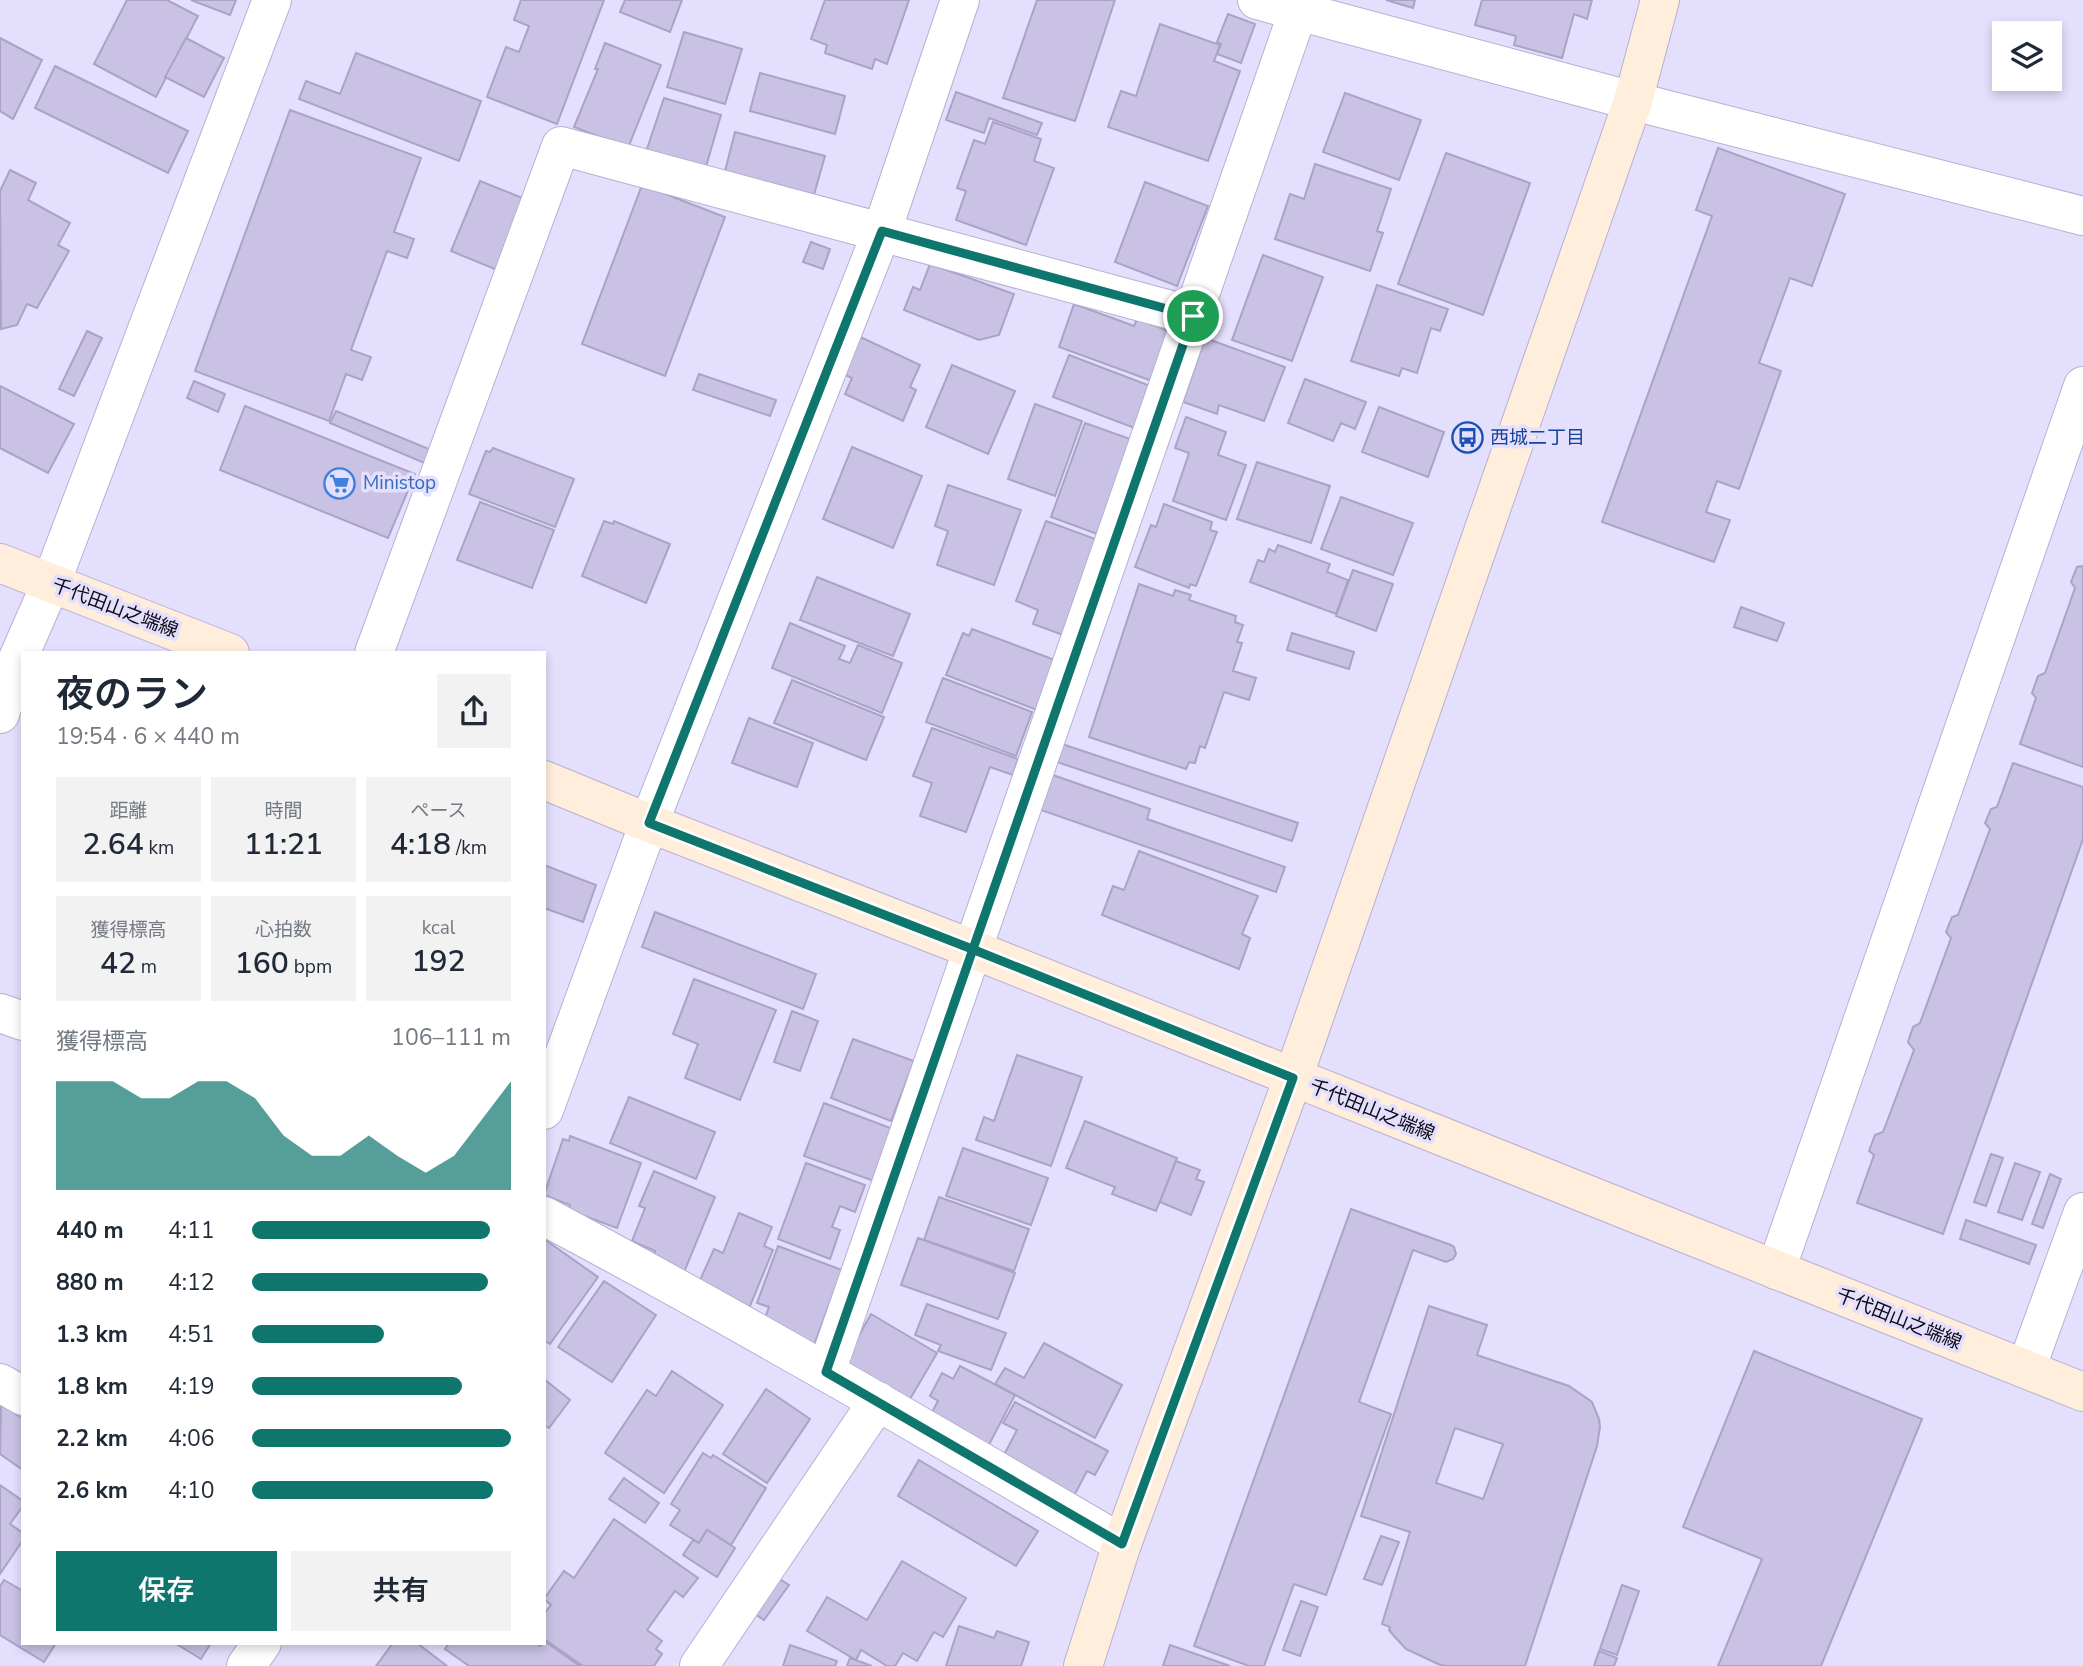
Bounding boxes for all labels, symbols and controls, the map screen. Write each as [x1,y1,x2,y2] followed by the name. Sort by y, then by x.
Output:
[1992,21,2062,91] map controls
[1992,21,2062,91] button: layers
[1163,286,1223,346] pin
[1174,297,1212,335] icon: arrive
[1450,421,1484,455] bus stop icon: 西城二丁目
[1490,425,1585,451] place label: 西城二丁目
[323,466,357,500] supermarket icon: Ministop
[363,470,436,496] place label: Ministop
[48,572,182,644] street label: 千代田山之端線
[56,669,208,720] text: 夜のラン
[437,674,511,748] button: share
[56,721,240,752] text: 19:54 · 6 × 440 m
[109,798,148,824] text: 距離
[264,798,303,824] text: 時間
[410,798,467,824] text: ペース
[83,824,144,865] text: 2.64
[244,824,323,865] text: 11:21
[390,824,451,865] text: 4:18
[144,835,174,861] text: km
[451,835,487,861] text: /km
[422,915,455,941] text: kcal
[90,917,167,943] text: 獲得標高
[255,917,312,943] text: 心拍数
[412,941,466,982] text: 192
[100,943,136,984] text: 42
[235,943,289,984] text: 160
[136,954,157,980] text: m
[289,954,332,980] text: bpm
[391,1022,511,1053] text: 106–111 m
[56,1026,148,1057] text: 獲得標高
[1305,1073,1439,1147] street label: 千代田山之端線
[56,1215,124,1246] text: 440 m
[168,1215,215,1246] text: 4:11
[56,1267,124,1298] text: 880 m
[168,1267,215,1298] text: 4:12
[1832,1282,1966,1356] street label: 千代田山之端線
[56,1319,128,1350] text: 1.3 km
[168,1319,215,1350] text: 4:51
[56,1371,128,1402] text: 1.8 km
[168,1371,215,1402] text: 4:19
[56,1423,128,1454] text: 2.2 km
[168,1423,215,1454] text: 4:06
[56,1475,128,1506] text: 2.6 km
[168,1475,215,1506] text: 4:10
[56,1551,277,1631] button: 保存
[291,1551,511,1631] button: 共有

